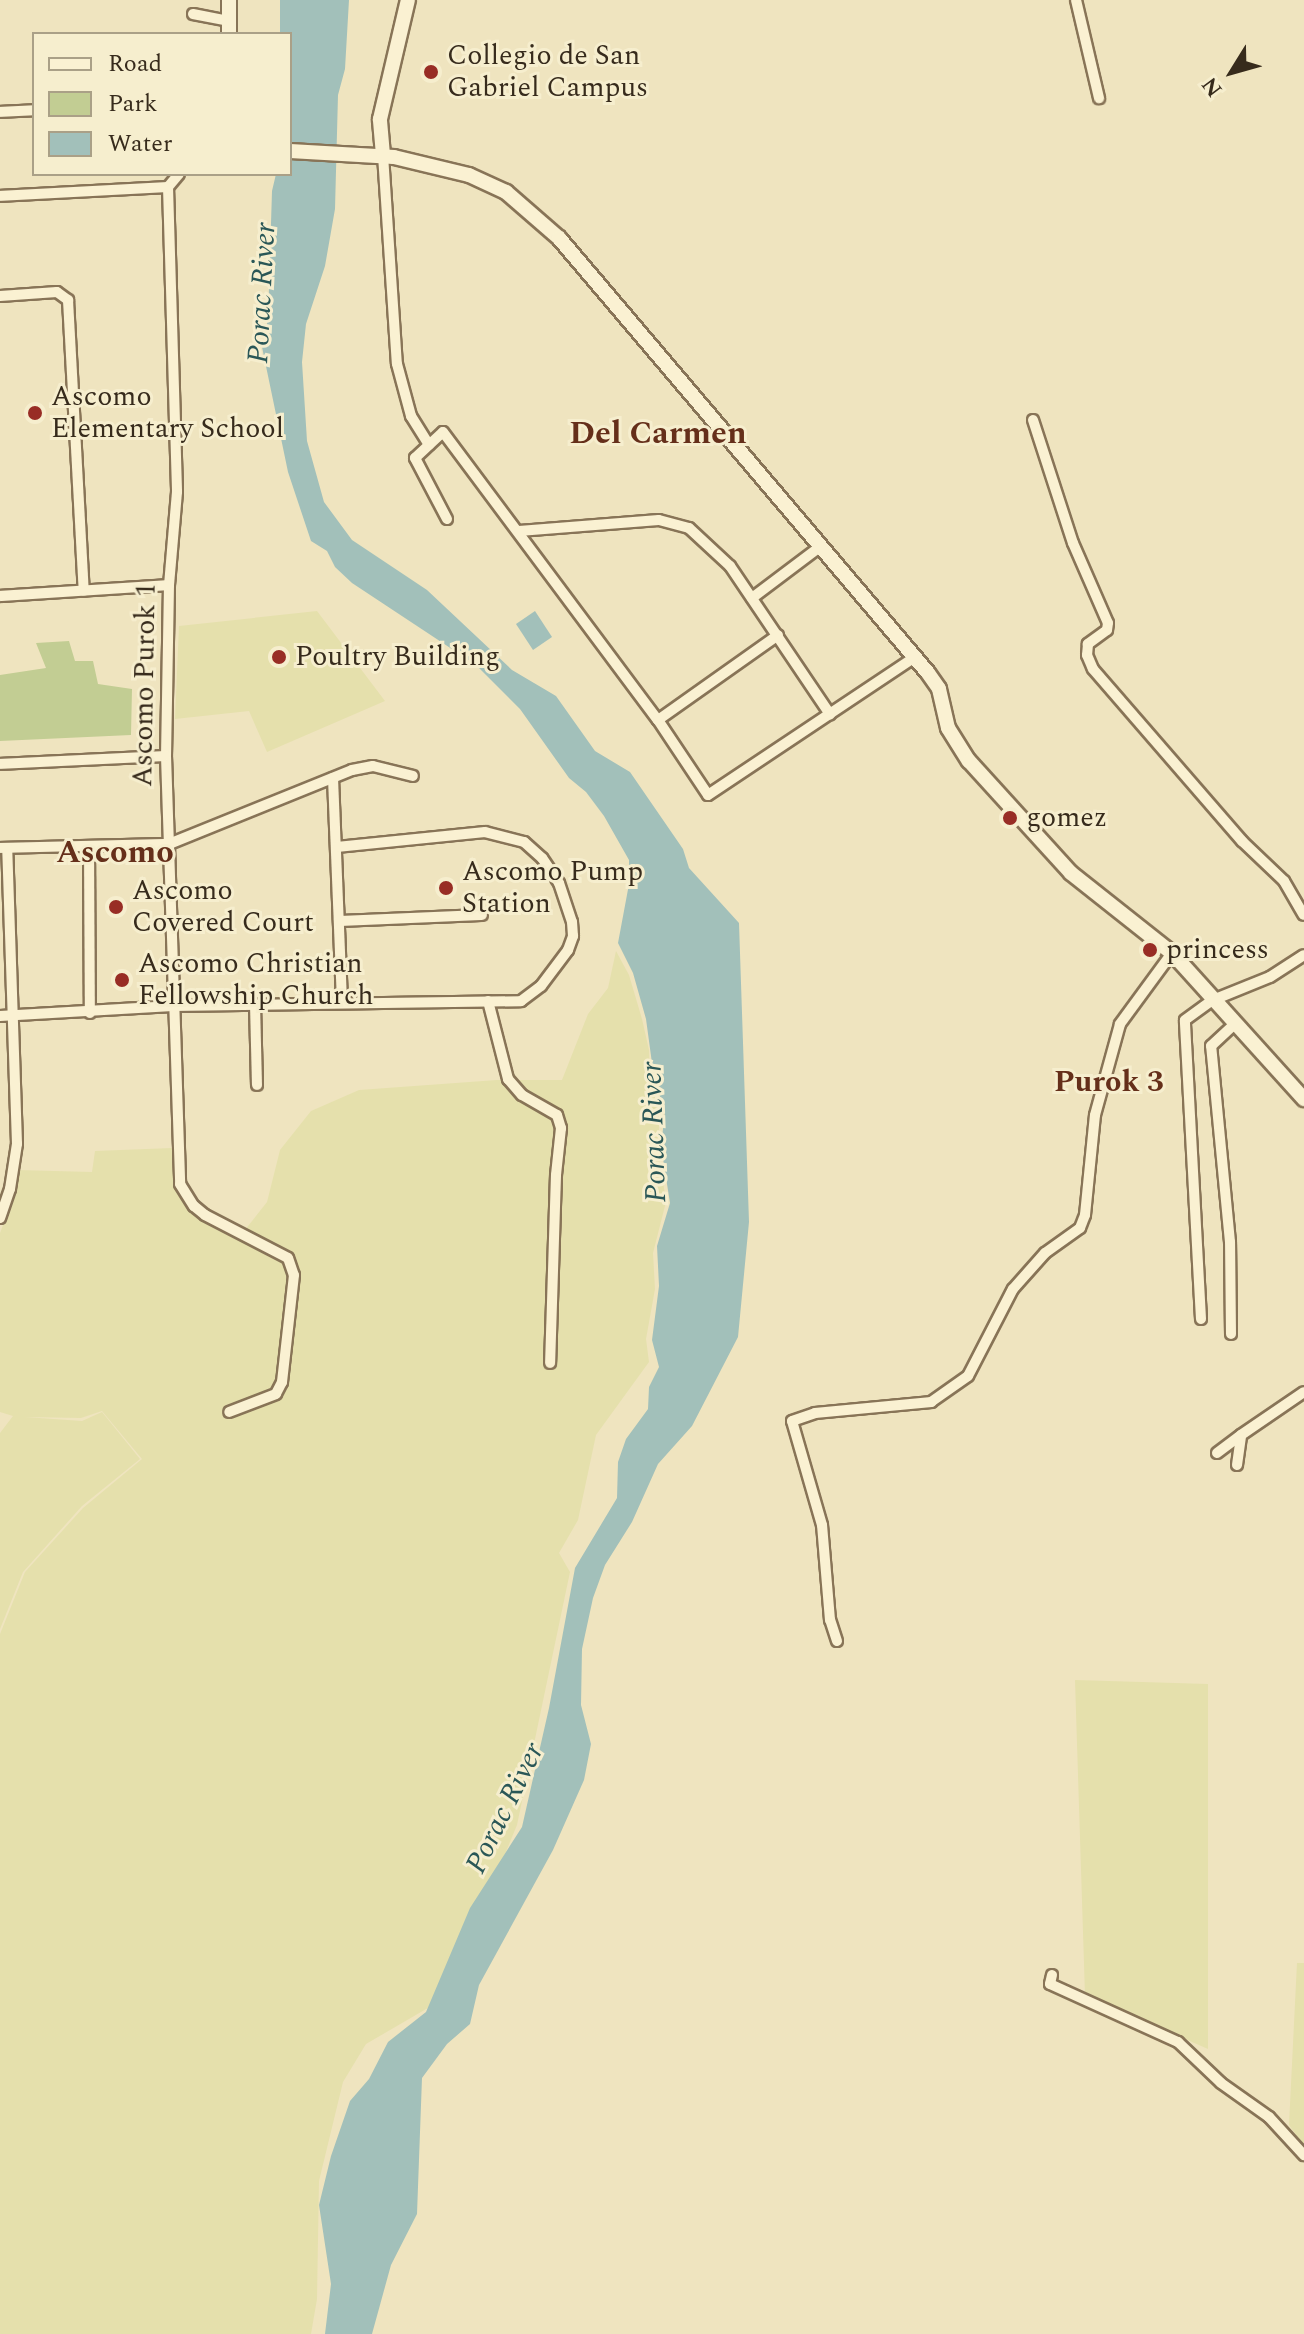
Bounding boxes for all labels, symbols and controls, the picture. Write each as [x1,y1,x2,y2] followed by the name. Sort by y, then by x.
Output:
[32,32,292,176] legend
[1192,32,1272,112] north arrow
[447,39,648,105] place label: Collegio de San Gabriel Campus
[108,46,162,82] text: Road
[422,63,440,81] marker: Collegio de San Gabriel Campus
[1194,70,1231,104] text: N
[108,86,158,122] text: Park
[108,126,172,162] text: Water
[240,222,284,364] water label: Porac River
[51,380,284,446] place label: Ascomo Elementary School
[26,404,44,422] marker: Ascomo Elementary School
[569,415,747,453] district label: Del Carmen
[126,583,164,787] street label: Ascomo Purok 1
[295,640,500,674] place label: Poultry Building
[270,648,288,666] marker: Poultry Building
[1026,801,1107,835] place label: gomez
[1001,809,1019,827] marker: gomez
[56,834,174,872] district label: Ascomo
[462,855,643,921] place label: Ascomo Pump Station
[132,874,314,940] place label: Ascomo Covered Court
[437,879,455,897] marker: Ascomo Pump Station
[107,898,125,916] marker: Ascomo Covered Court
[1166,933,1269,967] place label: princess
[1141,941,1159,959] marker: princess
[138,947,374,1013] place label: Ascomo Christian Fellowship Church
[113,971,131,989] marker: Ascomo Christian Fellowship Church
[634,1061,674,1203] water label: Porac River
[1054,1064,1164,1100] district label: Purok 3
[458,1737,552,1879] water label: Porac River

